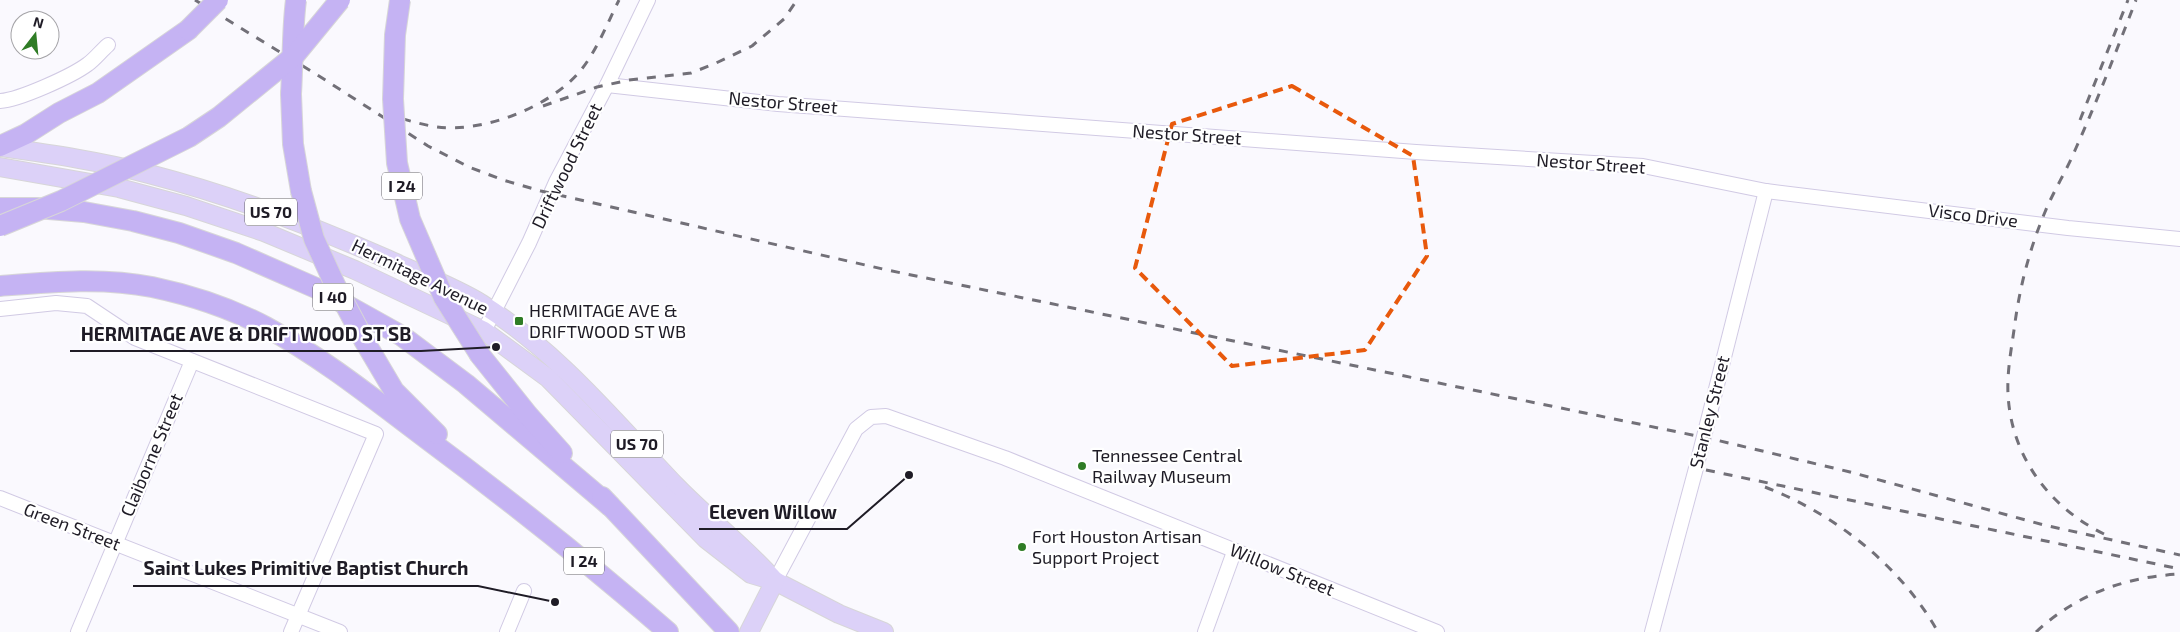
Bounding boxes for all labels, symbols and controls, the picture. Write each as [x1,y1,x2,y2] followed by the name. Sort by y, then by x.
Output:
[10,10,60,60] north arrow
[32,12,46,32] text: N
[728,86,839,118] street label: Nestor Street
[526,99,606,232] street label: Driftwood Street
[1132,119,1243,149] street label: Nestor Street
[1536,148,1647,178] street label: Nestor Street
[382,172,422,200] road number: I 24
[245,198,297,226] road number: US 70
[1927,199,2019,231] street label: Visco Drive
[348,233,492,319] street label: Hermitage Avenue
[313,284,353,310] road number: I 40
[529,299,686,342] place label: HERMITAGE AVE & DRIFTWOOD ST WB
[513,315,525,327] marker: HERMITAGE AVE & DRIFTWOOD ST WB
[70,317,421,351] callout: HERMITAGE AVE & DRIFTWOOD ST SB
[81,322,411,345] text: HERMITAGE AVE & DRIFTWOOD ST SB
[1684,353,1734,470] street label: Stanley Street
[115,390,187,520] street label: Claiborne Street
[611,430,663,458] road number: US 70
[1092,444,1243,487] place label: Tennessee Central Railway Museum
[1076,460,1088,472] marker: Tennessee Central Railway Museum
[699,495,847,529] callout: Eleven Willow
[21,497,124,555] street label: Green Street
[709,500,837,523] text: Eleven Willow
[1032,525,1202,568] place label: Fort Houston Artisan Support Project
[1227,538,1338,600] street label: Willow Street
[1016,541,1028,553] marker: Fort Houston Artisan Support Project
[564,548,604,574] road number: I 24
[133,552,478,586] callout: Saint Lukes Primitive Baptist Church
[144,556,468,579] text: Saint Lukes Primitive Baptist Church

